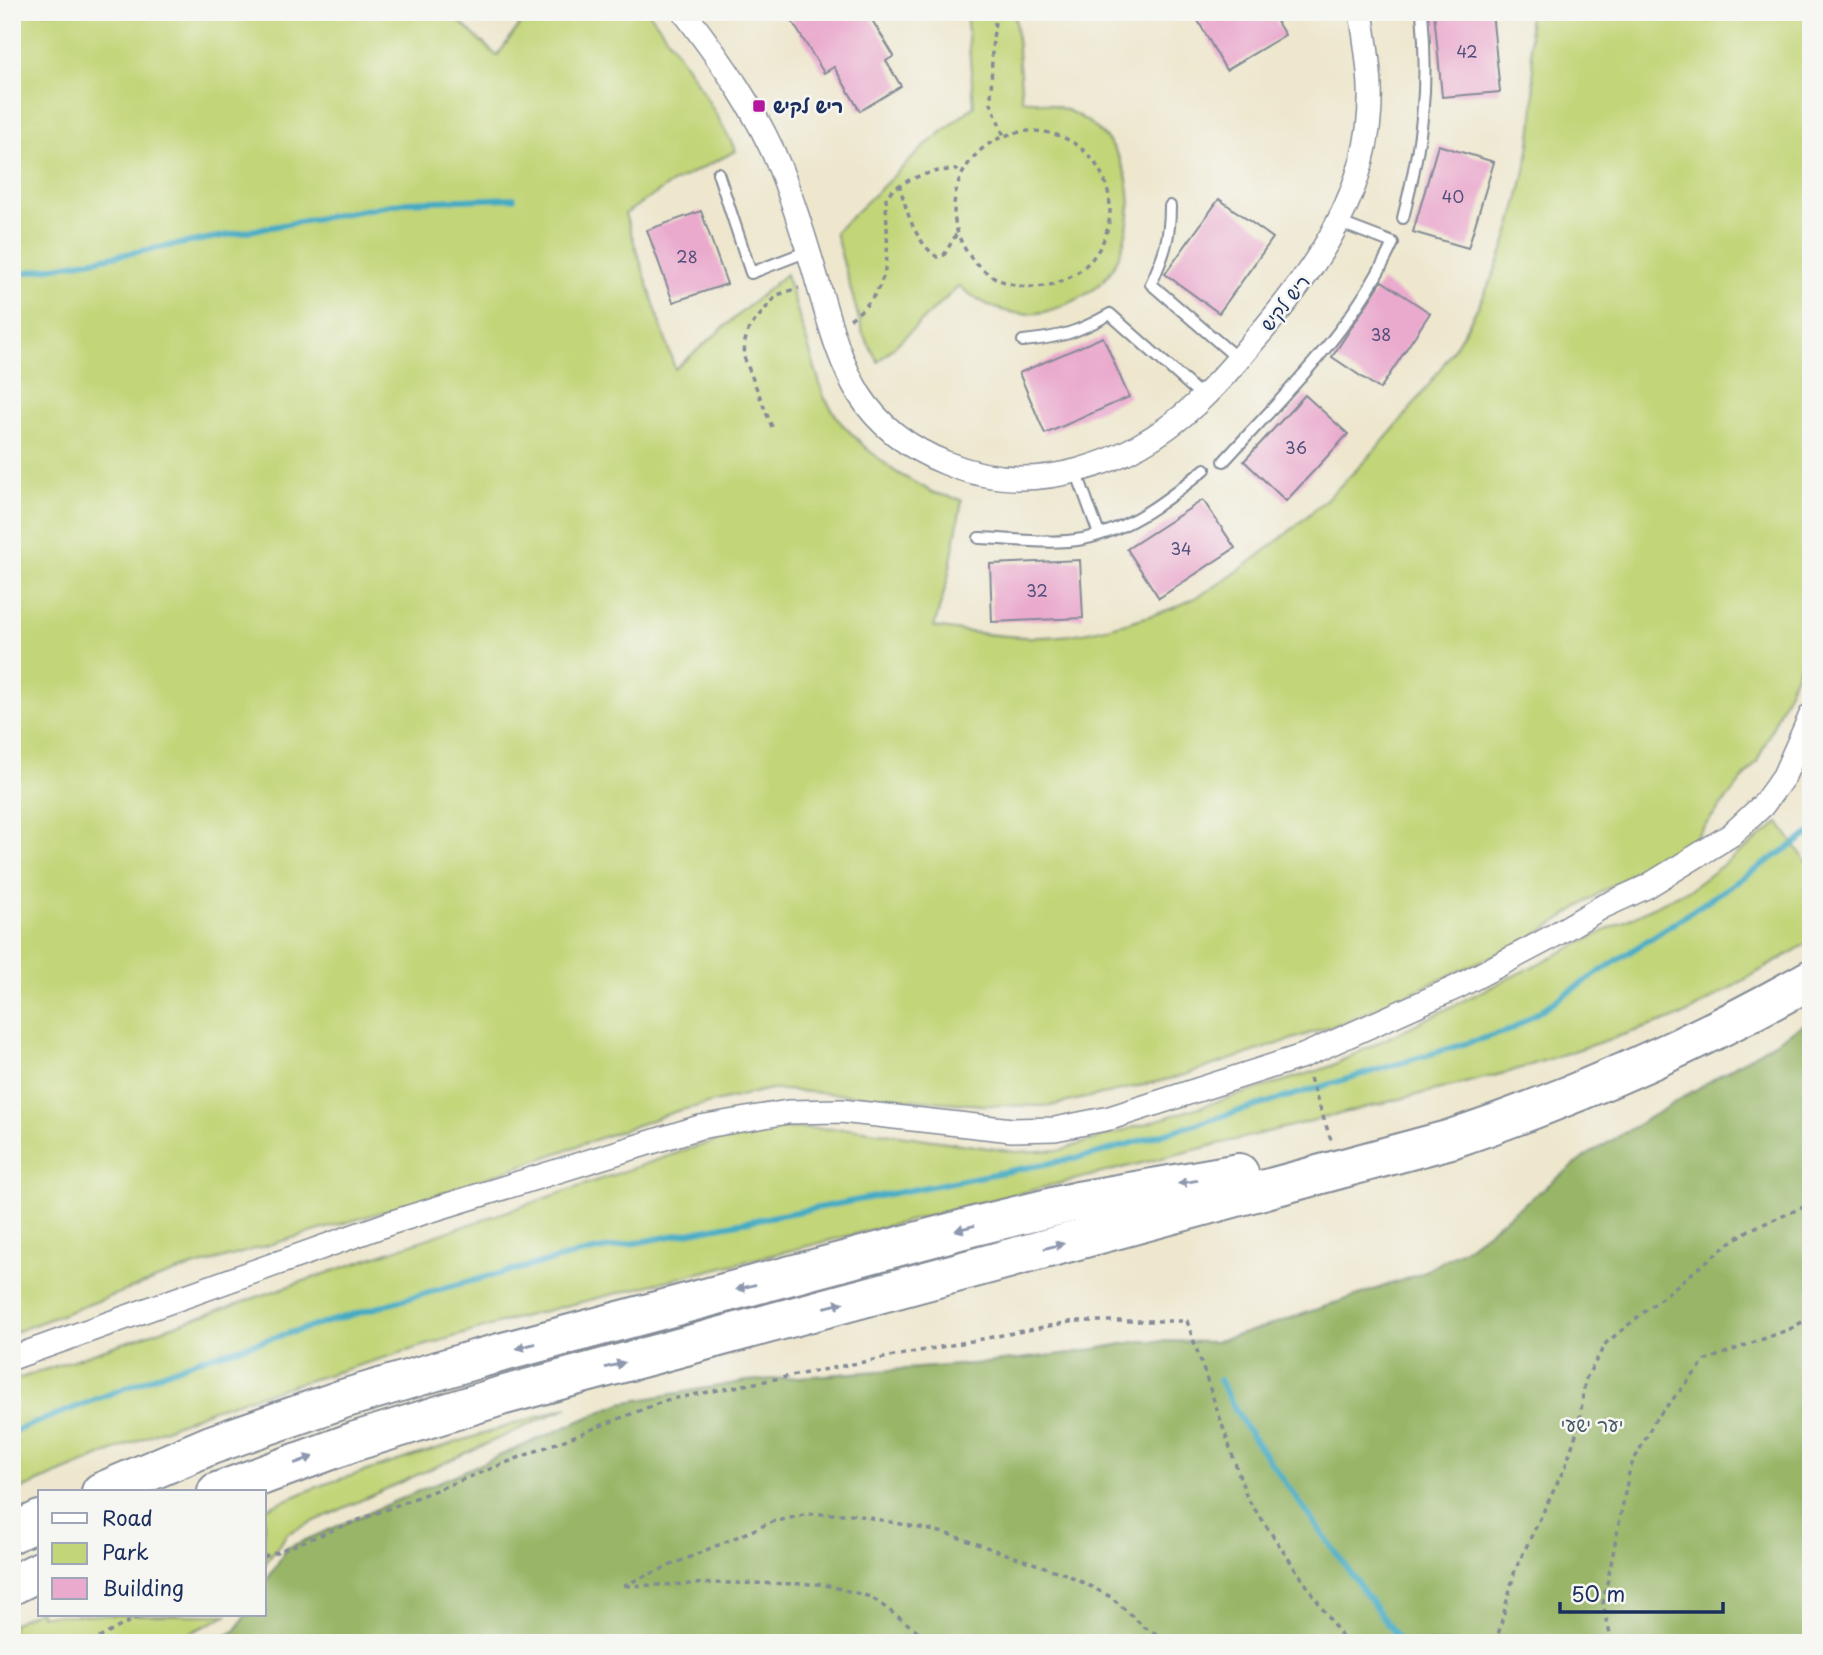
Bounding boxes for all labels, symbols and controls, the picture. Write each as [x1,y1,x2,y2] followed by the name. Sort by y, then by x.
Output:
[1456,39,1478,63] house number: 42
[773,91,843,119] place label: ריש לקיש
[751,98,767,114] marker: ריש לקיש
[1442,184,1464,208] house number: 40
[676,244,698,268] house number: 28
[1253,268,1316,337] street label: ריש לקיש
[1371,322,1391,346] house number: 38
[1285,435,1307,459] house number: 36
[1170,536,1192,560] house number: 34
[1026,578,1048,602] house number: 32
[1177,1177,1199,1188] one-way arrow
[954,1223,976,1234] one-way arrow
[1044,1240,1065,1250] one-way arrow
[734,1282,756,1293] one-way arrow
[823,1299,845,1310] one-way arrow
[515,1341,537,1352] one-way arrow
[604,1359,626,1370] one-way arrow
[1561,1410,1623,1438] park label: יער ישעי
[293,1454,314,1465] one-way arrow
[38,1490,266,1616] legend
[102,1501,153,1533] text: Road
[102,1535,149,1567] text: Park
[102,1571,184,1603] text: Building
[1560,1571,1723,1615] scale bar
[1571,1577,1625,1609] text: 50 m

